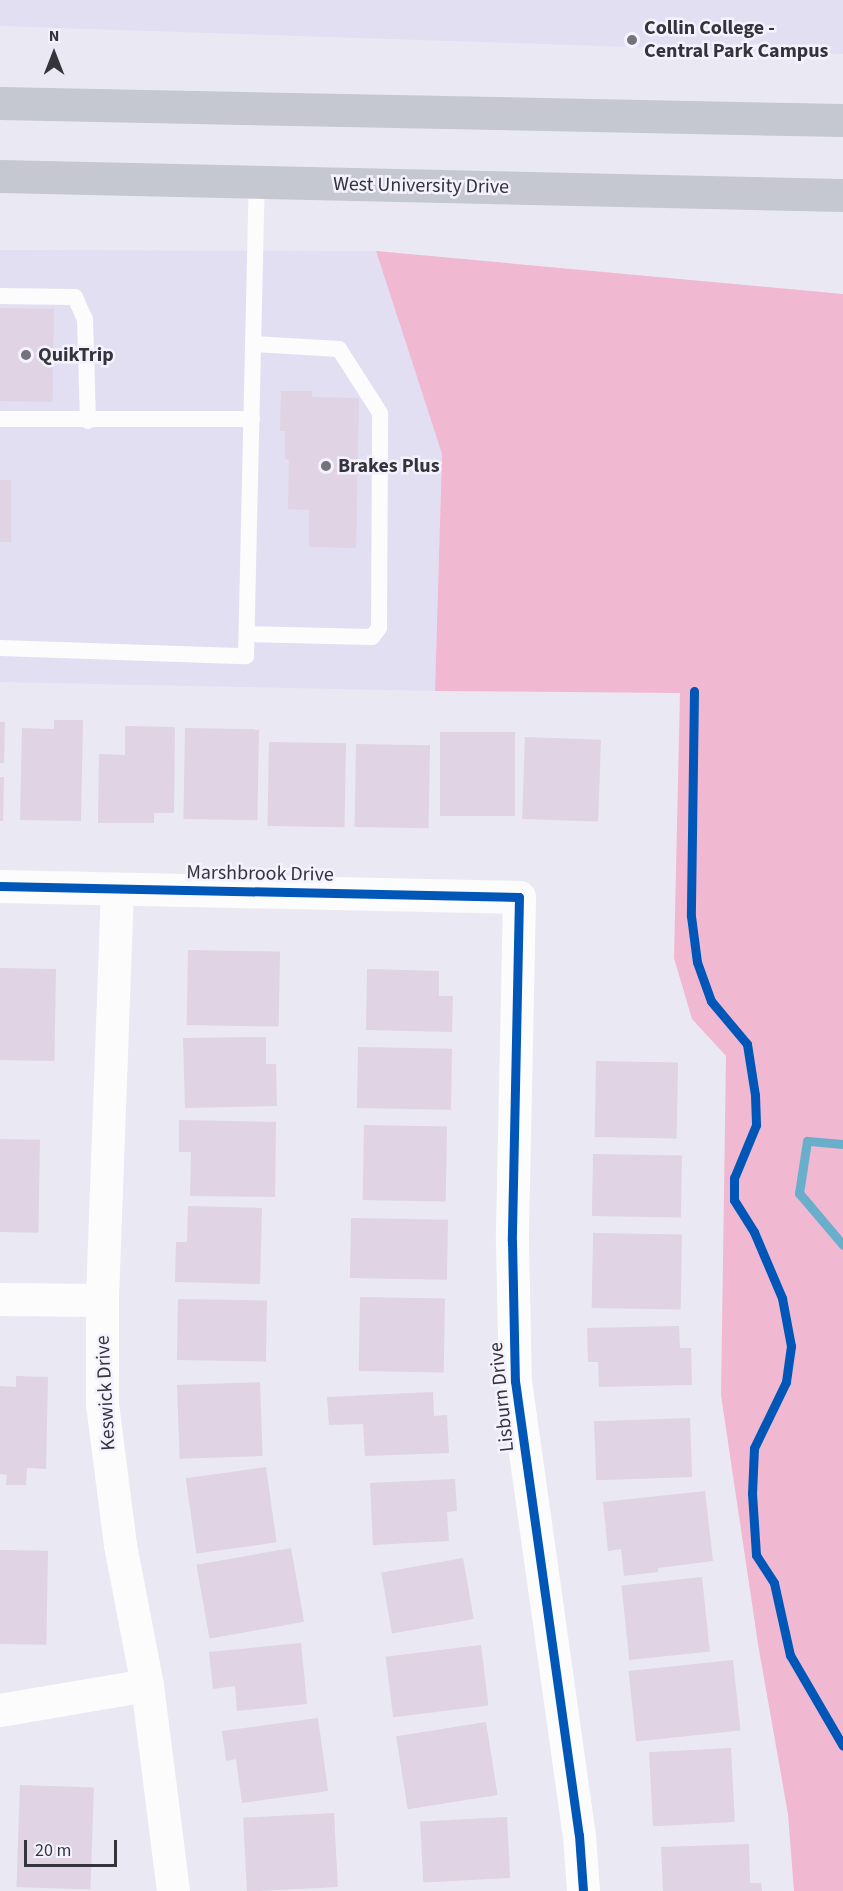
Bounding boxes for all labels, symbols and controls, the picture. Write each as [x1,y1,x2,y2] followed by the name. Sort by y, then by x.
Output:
[644,16,828,63] place label: Collin College - Central Park Campus
[24,24,84,84] north arrow
[49,25,59,47] text: N
[625,33,639,47] marker: Collin College - Central Park Campus
[333,172,509,200] street label: West University Drive
[38,343,114,367] place label: QuikTrip
[19,348,33,362] marker: QuikTrip
[338,454,440,478] place label: Brakes Plus
[319,459,333,473] marker: Brakes Plus
[186,861,334,887] street label: Marshbrook Drive
[91,1335,121,1451] street label: Keswick Drive
[484,1341,520,1453] street label: Lisburn Drive
[27,1828,120,1866] scale bar
[35,1838,71,1863] text: 20 m

